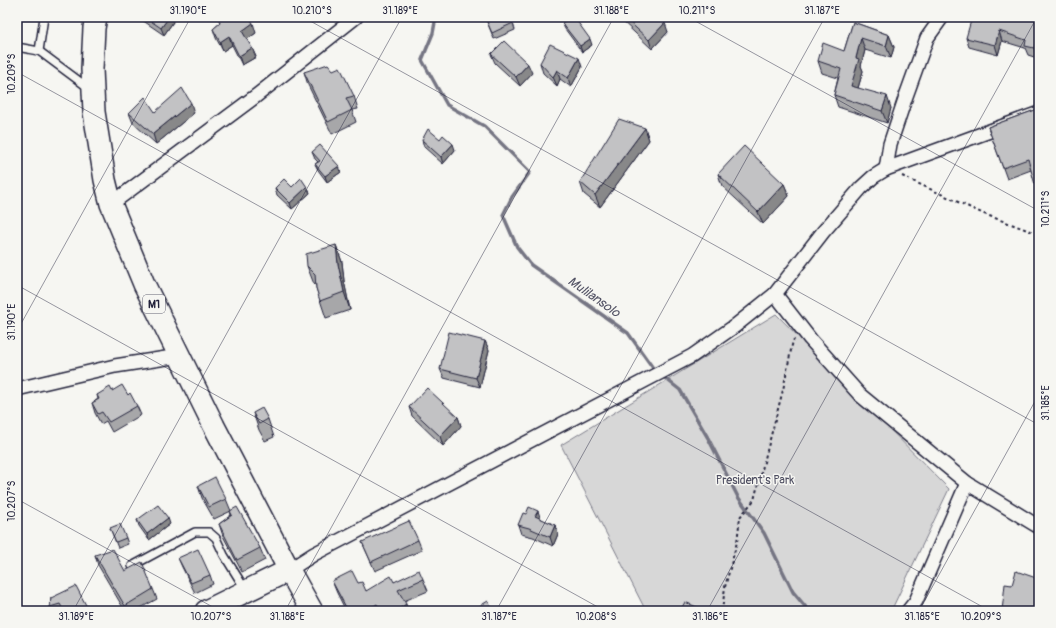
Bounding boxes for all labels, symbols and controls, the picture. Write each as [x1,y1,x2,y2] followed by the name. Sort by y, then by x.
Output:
[169,5,207,17] text: 31.190°E
[292,5,332,17] text: 10.210°S
[382,5,418,17] text: 31.189°E
[593,5,629,17] text: 31.188°E
[679,5,715,17] text: 10.211°S
[804,5,840,17] text: 31.187°E
[6,53,18,94] text: 10.209°S
[1040,191,1052,227] text: 10.211°S
[565,273,624,321] water label: Mulilansolo
[143,295,165,313] road number: M1
[6,303,18,341] text: 31.190°E
[1040,385,1052,421] text: 31.185°E
[716,473,794,488] park label: President's Park
[6,480,18,521] text: 10.207°S
[58,611,94,623] text: 31.189°E
[191,611,232,623] text: 10.207°S
[269,611,305,623] text: 31.188°E
[481,611,517,623] text: 31.187°E
[576,611,616,623] text: 10.208°S
[692,611,728,623] text: 31.186°E
[904,611,940,623] text: 31.185°E
[961,611,1002,623] text: 10.209°S

